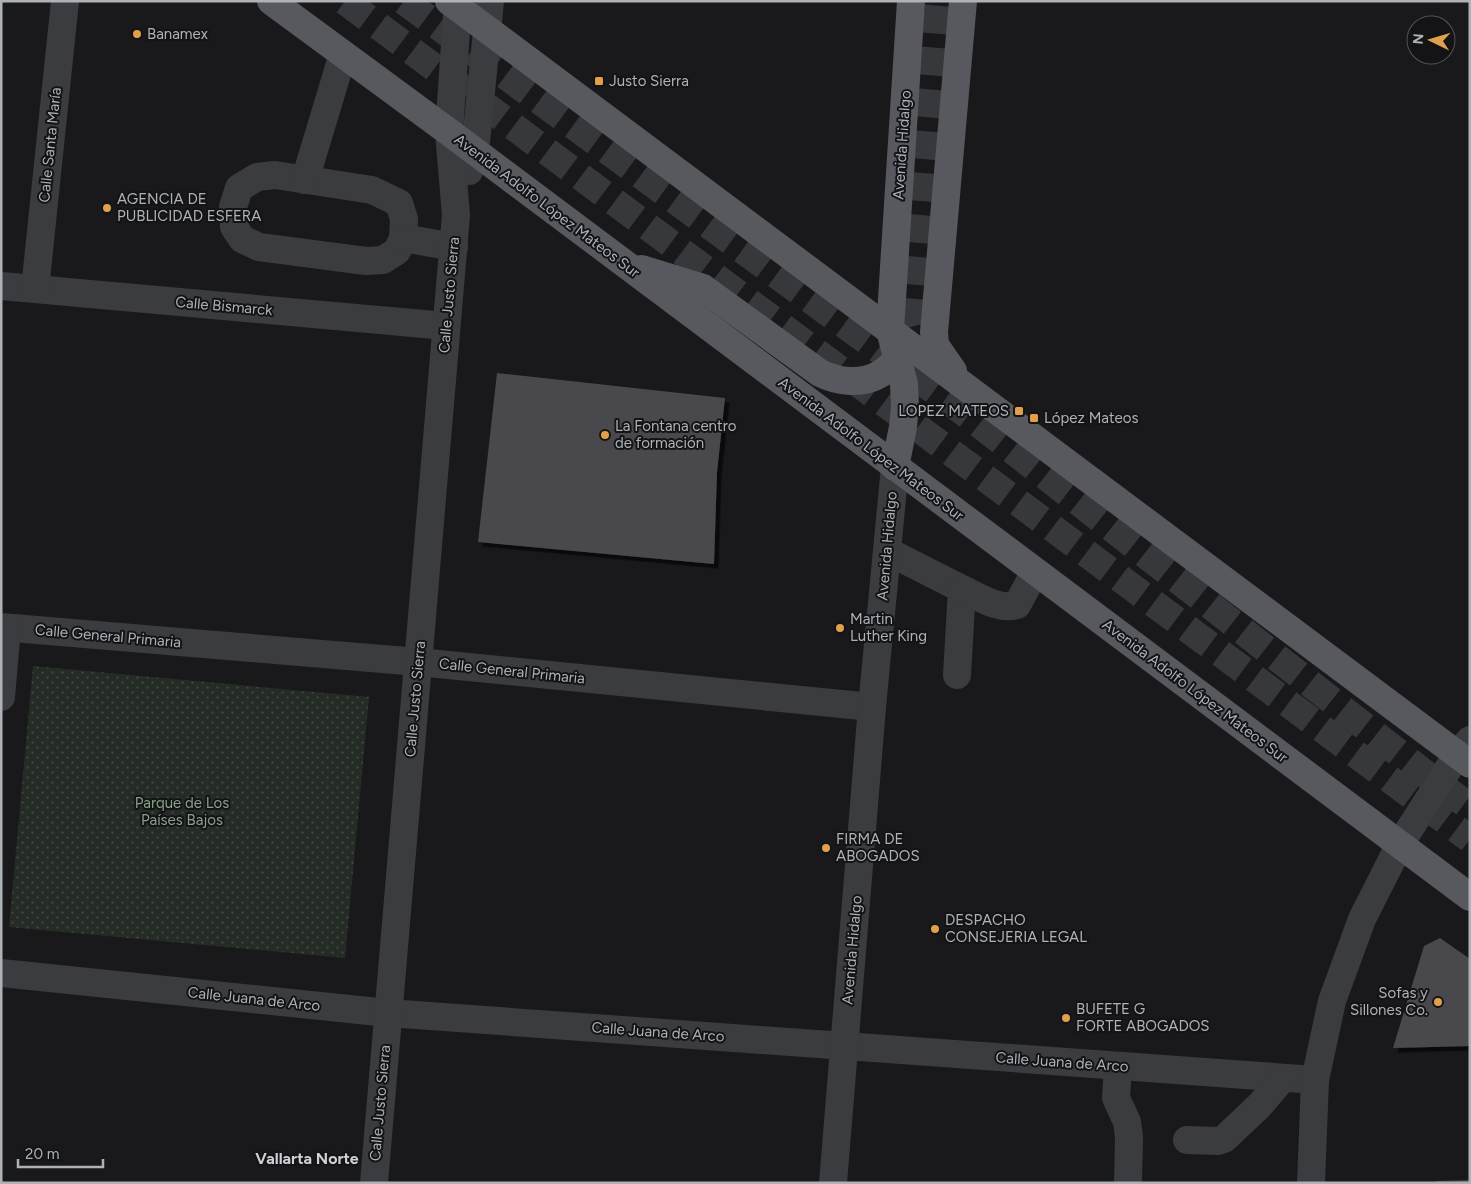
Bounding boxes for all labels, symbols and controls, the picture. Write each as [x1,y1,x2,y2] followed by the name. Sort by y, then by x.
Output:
[1406,15,1456,65] north arrow
[147,25,208,43] place label: Banamex
[131,28,143,40] marker: Banamex
[1410,33,1427,45] text: N
[609,72,689,90] place label: Justo Sierra
[593,75,605,87] marker: Justo Sierra
[35,87,65,203] street label: Calle Santa María
[889,89,915,200] street label: Avenida Hidalgo
[451,130,643,282] street label: Avenida Adolfo López Mateos Sur
[117,190,261,225] place label: AGENCIA DE PUBLICIDAD ESFERA
[101,202,113,214] marker: AGENCIA DE PUBLICIDAD ESFERA
[435,236,463,354] street label: Calle Justo Sierra
[175,293,274,319] street label: Calle Bismarck
[775,373,967,525] street label: Avenida Adolfo López Mateos Sur
[898,402,1009,420] place label: LOPEZ MATEOS
[1013,405,1025,417] marker: LOPEZ MATEOS
[1044,409,1138,427] place label: López Mateos
[1028,412,1040,424] marker: López Mateos
[615,417,737,452] place label: La Fontana centro de formación
[599,429,611,441] marker: La Fontana centro de formación
[873,490,901,601] street label: Avenida Hidalgo
[850,610,927,645] place label: Martin Luther King
[1099,615,1291,767] street label: Avenida Adolfo López Mateos Sur
[34,621,182,651] street label: Calle General Primaria
[834,622,846,634] marker: Martin Luther King
[401,640,429,758] street label: Calle Justo Sierra
[438,654,586,688] street label: Calle General Primaria
[135,794,229,829] park label: Parque de Los Países Bajos
[836,830,920,865] place label: FIRMA DE ABOGADOS
[820,842,832,854] marker: FIRMA DE ABOGADOS
[838,894,866,1005] street label: Avenida Hidalgo
[945,911,1087,946] place label: DESPACHO CONSEJERIA LEGAL
[929,923,941,935] marker: DESPACHO CONSEJERIA LEGAL
[187,983,321,1015] street label: Calle Juana de Arco
[1350,984,1428,1019] place label: Sofas y Sillones Co.
[1432,996,1444,1008] marker: Sofas y Sillones Co.
[1076,1000,1210,1035] place label: BUFETE G FORTE ABOGADOS
[1060,1012,1072,1024] marker: BUFETE G FORTE ABOGADOS
[591,1018,725,1046] street label: Calle Juana de Arco
[366,1044,394,1162] street label: Calle Justo Sierra
[995,1048,1129,1076] street label: Calle Juana de Arco
[18,1136,102,1168] scale bar
[25,1145,59,1163] text: 20 m
[255,1149,359,1168] district label: Vallarta Norte

